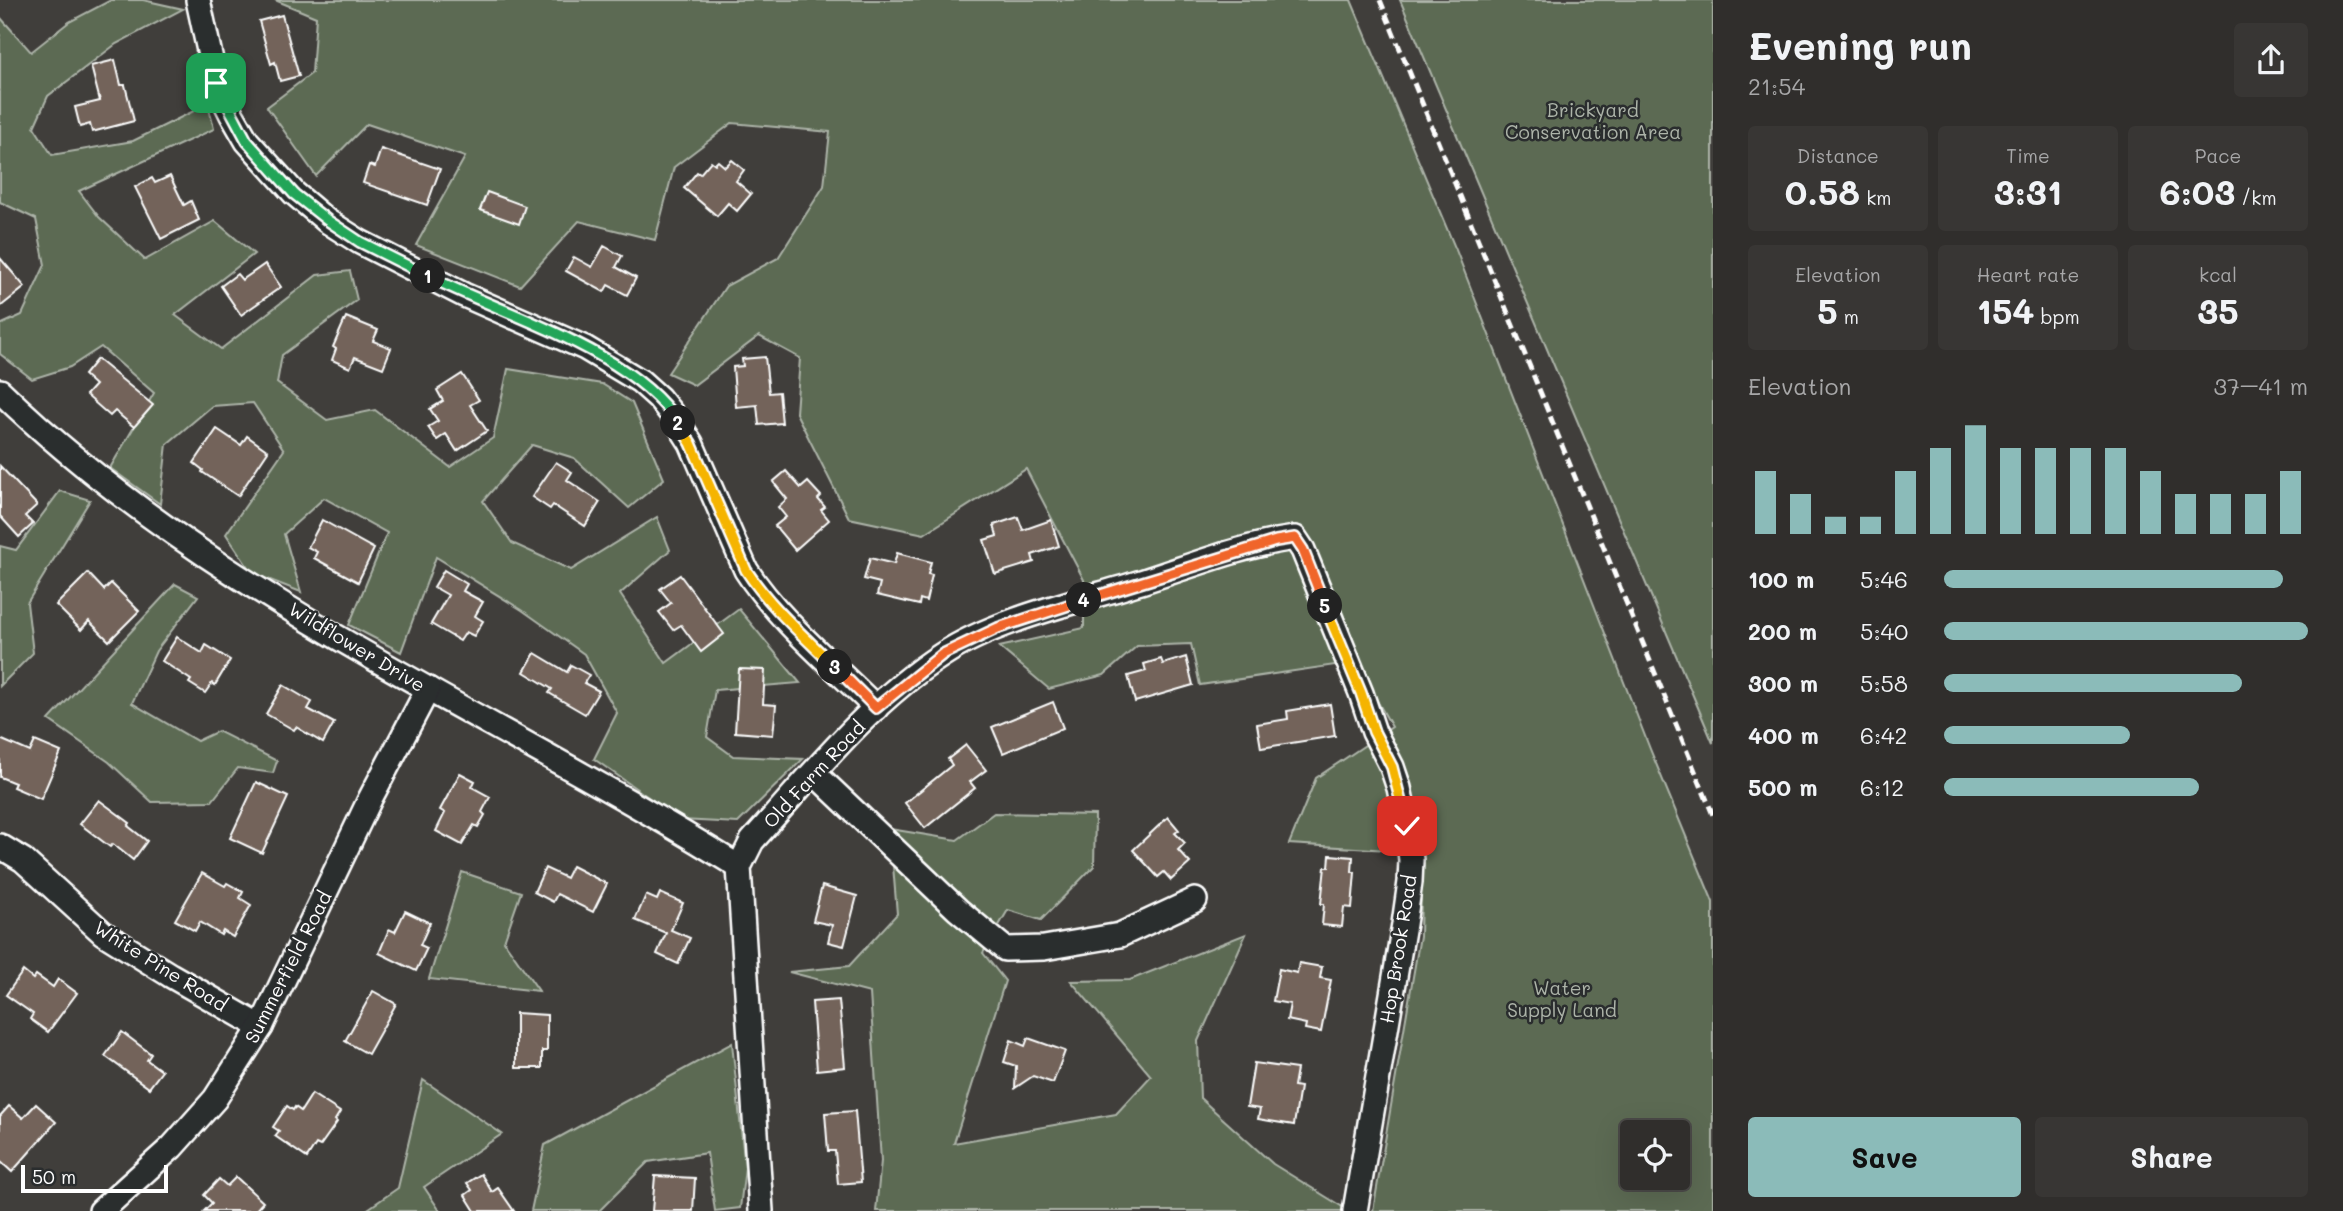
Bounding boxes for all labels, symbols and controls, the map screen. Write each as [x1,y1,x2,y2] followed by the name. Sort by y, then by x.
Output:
[1748,20,1972,70] text: Evening run
[2234,23,2308,97] button: share
[186,53,246,113] pin
[197,64,235,102] icon: arrive
[1748,71,1805,101] text: 21:54
[1505,97,1681,144] park label: Brickyard Conservation Area
[1797,143,1879,168] text: Distance
[2006,143,2050,168] text: Time
[2195,143,2241,168] text: Pace
[1785,168,1860,214] text: 0.58
[1994,168,2062,214] text: 3:31
[2159,168,2235,214] text: 6:03
[1860,185,1891,210] text: km
[2235,185,2277,210] text: /km
[410,258,446,294] pin: 1
[1795,262,1881,287] text: Elevation
[1977,262,2079,287] text: Heart rate
[2199,262,2237,287] text: kcal
[423,263,432,288] text: 1
[1817,287,1838,333] text: 5
[1976,287,2035,333] text: 154
[2197,287,2239,333] text: 35
[1838,304,1859,329] text: m
[2035,304,2080,329] text: bpm
[1748,371,1851,401] text: Elevation
[2213,371,2308,401] text: 37–41 m
[660,406,696,440] pin: 2
[672,410,683,435] text: 2
[1748,564,1814,594] text: 100 m
[1860,564,1908,594] text: 5:46
[1066,582,1102,618] pin: 4
[1077,587,1090,612] text: 4
[1308,588,1342,624] pin: 5
[1319,593,1330,618] text: 5
[284,596,430,697] street label: Wildflower Drive
[1748,616,1817,646] text: 200 m
[1860,616,1908,646] text: 5:40
[818,650,852,684] pin: 3
[829,654,840,679] text: 3
[1748,668,1818,698] text: 300 m
[1860,668,1908,698] text: 5:58
[757,714,870,833] street label: Old Farm Road
[1748,720,1819,750] text: 400 m
[1860,720,1907,750] text: 6:42
[1748,772,1818,802] text: 500 m
[1860,772,1904,802] text: 6:12
[1377,796,1437,856] pin
[1388,807,1426,845] icon: check
[1373,873,1422,1025] street label: Hop Brook Road
[238,886,337,1047] street label: Summerfield Road
[90,915,233,1017] street label: White Pine Road
[1507,975,1617,1022] park label: Water Supply Land
[1748,1117,2021,1197] button: Save
[2035,1117,2308,1197] button: Share
[1620,1120,1690,1190] map controls
[1620,1120,1690,1190] button: locate
[21,1162,168,1194] scale bar
[32,1164,76,1189] text: 50 m

